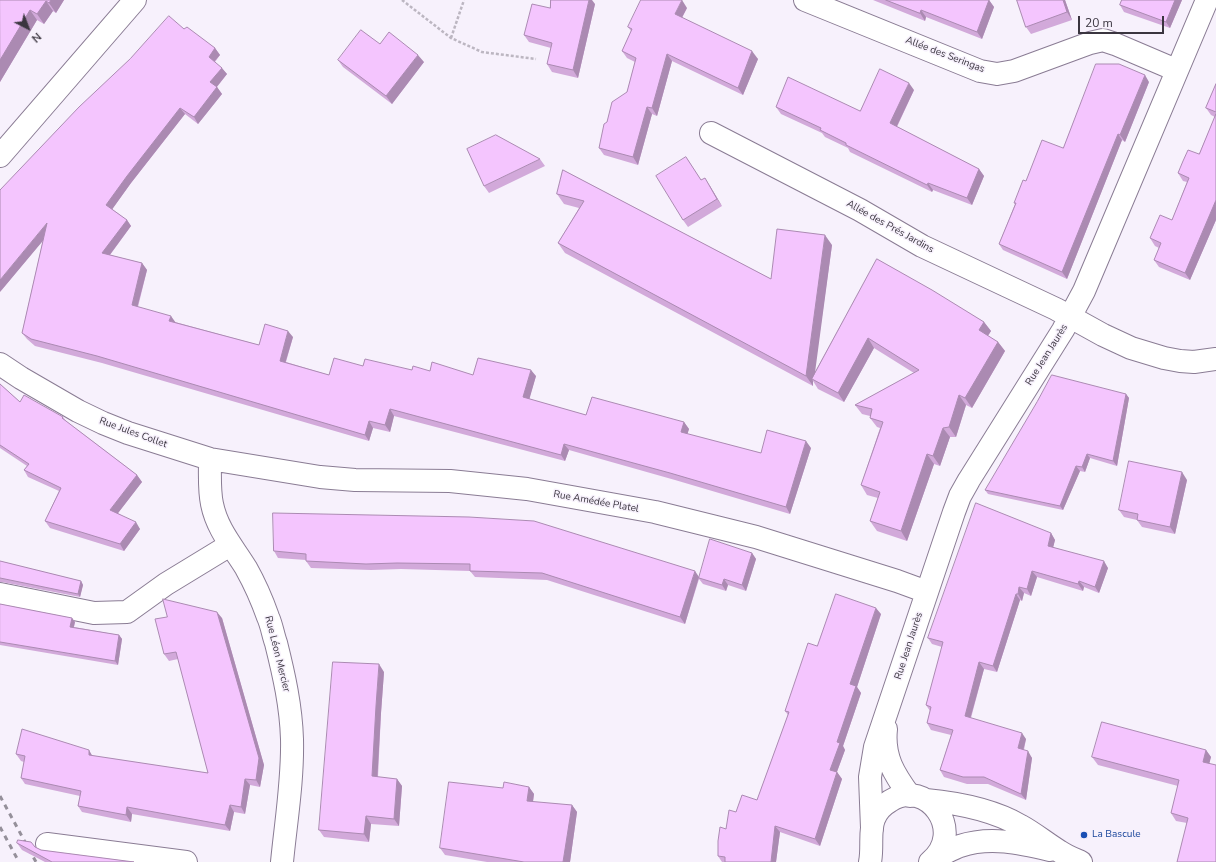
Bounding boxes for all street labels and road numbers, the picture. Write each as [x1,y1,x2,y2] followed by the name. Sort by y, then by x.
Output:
[904,34,986,76] street label: Allée des Seringas
[844,198,936,256] street label: Allée des Prés Jardins
[1023,322,1071,388] street label: Rue Jean Jaurès
[97,415,169,451] street label: Rue Jules Collet
[552,489,640,515] street label: Rue Amédée Platel
[892,611,926,681] street label: Rue Jean Jaurès
[262,615,292,693] street label: Rue Léon Mercier

